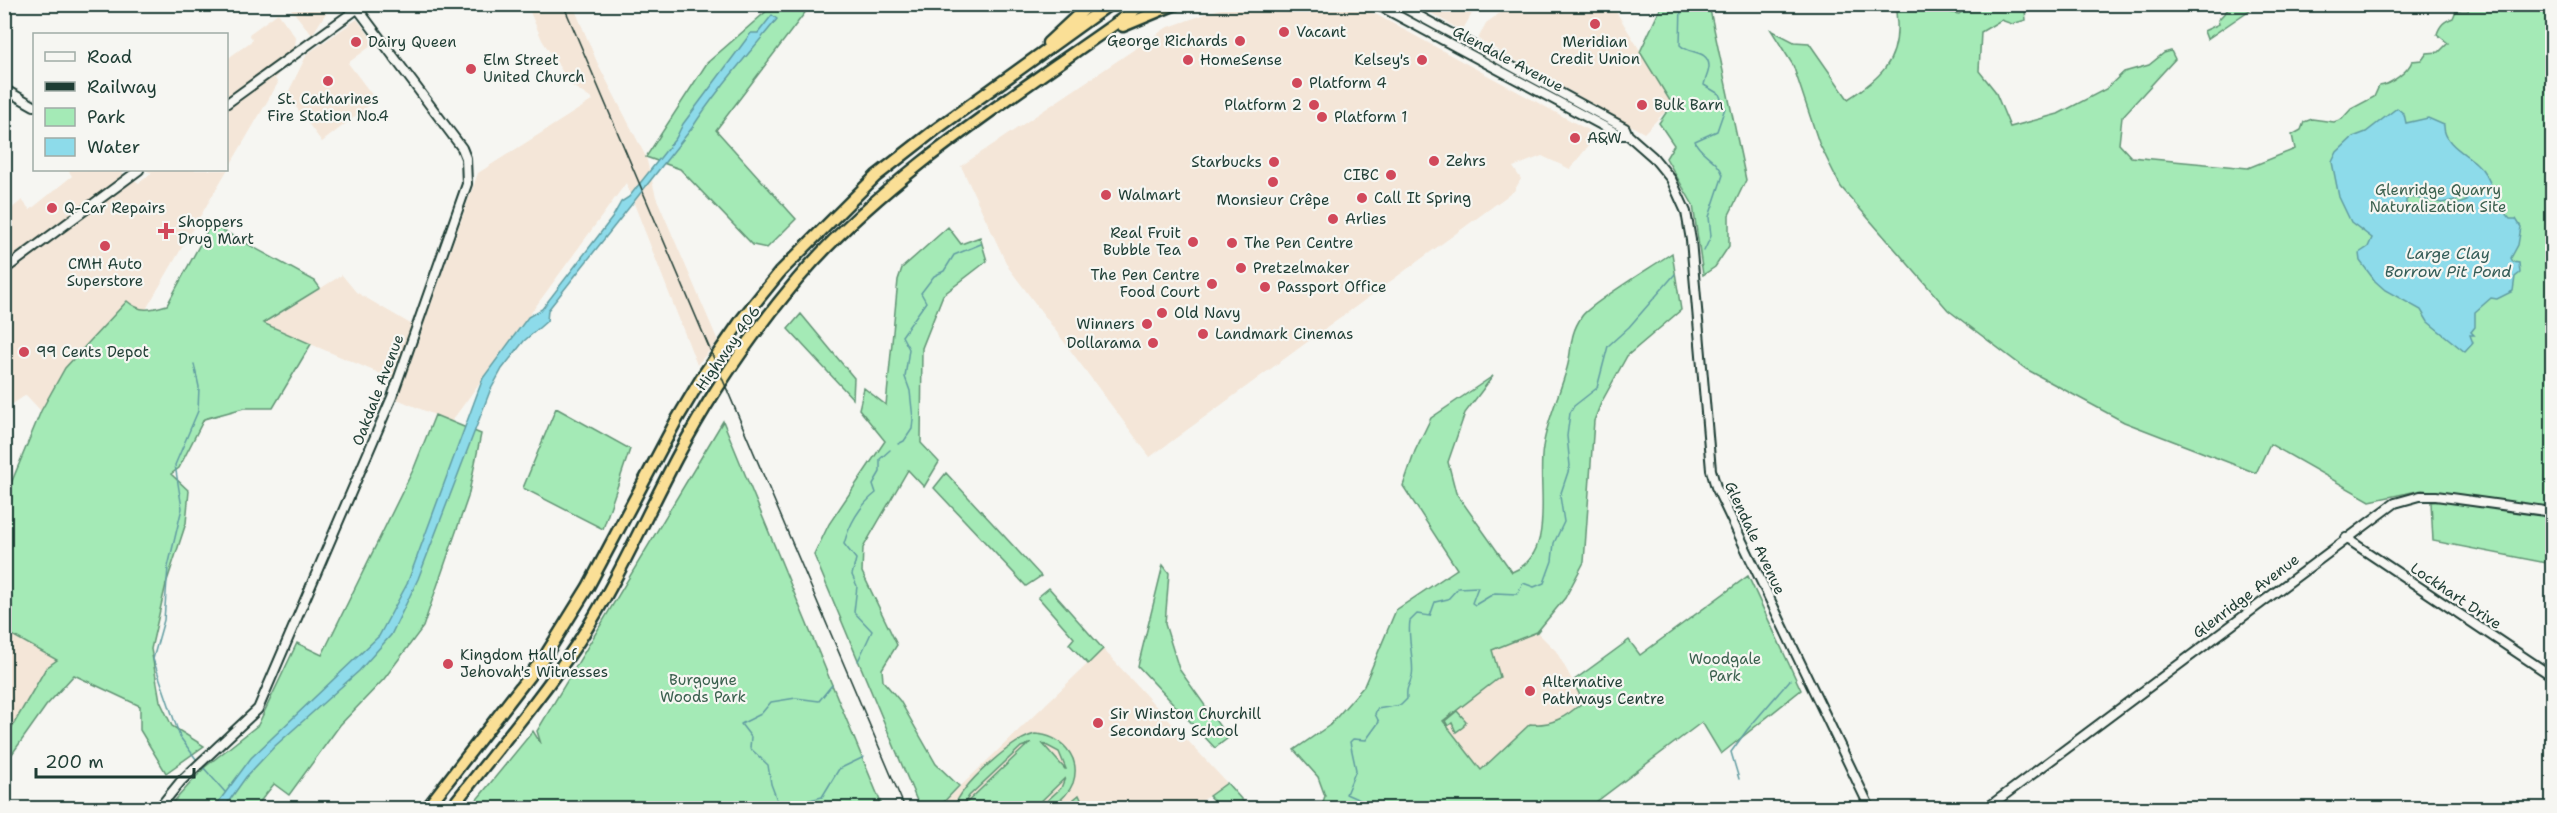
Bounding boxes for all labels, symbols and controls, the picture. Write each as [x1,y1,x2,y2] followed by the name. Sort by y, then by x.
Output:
[1588,17,1602,31] marker: Meridian Credit Union
[1449,21,1567,97] street label: Glendale Avenue
[1296,22,1346,42] place label: Vacant
[1277,25,1291,39] marker: Vacant
[1107,31,1228,51] place label: George Richards
[368,32,457,52] place label: Dairy Queen
[1550,32,1640,69] place label: Meridian Credit Union
[33,33,228,171] legend
[1233,34,1247,48] marker: George Richards
[349,35,363,49] marker: Dairy Queen
[87,45,132,69] text: Road
[483,50,585,87] place label: Elm Street United Church
[1200,50,1282,70] place label: HomeSense
[1354,50,1410,70] place label: Kelsey's
[1181,53,1195,67] marker: HomeSense
[1415,53,1429,67] marker: Kelsey's
[464,62,478,76] marker: Elm Street United Church
[1309,73,1387,93] place label: Platform 4
[321,74,335,88] marker: St. Catharines Fire Station No.4
[87,75,157,99] text: Railway
[1290,76,1304,90] marker: Platform 4
[267,89,389,126] place label: St. Catharines Fire Station No.4
[1224,95,1302,115] place label: Platform 2
[1654,95,1723,115] place label: Bulk Barn
[1307,98,1321,112] marker: Platform 2
[1635,98,1649,112] marker: Bulk Barn
[87,105,126,129] text: Park
[1334,107,1407,127] place label: Platform 1
[1315,110,1329,124] marker: Platform 1
[1587,128,1622,148] place label: A&W
[1568,131,1582,145] marker: A&W
[87,135,140,159] text: Water
[1446,151,1486,171] place label: Zehrs
[1191,152,1262,172] place label: Starbucks
[1427,154,1441,168] marker: Zehrs
[1267,155,1281,169] marker: Starbucks
[1343,165,1379,185] place label: CIBC
[1384,168,1398,182] marker: CIBC
[1266,175,1280,189] marker: Monsieur Crêpe
[2369,180,2507,217] park label: Glenridge Quarry Naturalization Site
[1118,185,1181,205] place label: Walmart
[1099,188,1113,202] marker: Walmart
[1374,188,1471,208] place label: Call It Spring
[1217,190,1329,210] place label: Monsieur Crêpe
[1355,191,1369,205] marker: Call It Spring
[64,198,165,218] place label: Q-Car Repairs
[45,201,59,215] marker: Q-Car Repairs
[1345,209,1387,229] place label: Arlies
[178,212,254,249] place label: Shoppers Drug Mart
[1326,212,1340,226] marker: Arlies
[1103,223,1182,260] place label: Real Fruit Bubble Tea
[159,224,173,238] marker: Shoppers Drug Mart
[1244,233,1354,253] place label: The Pen Centre
[1186,235,1200,249] marker: Real Fruit Bubble Tea
[1225,236,1239,250] marker: The Pen Centre
[98,239,112,253] marker: CMH Auto Superstore
[2384,243,2512,282] water label: Large Clay Borrow Pit Pond
[67,254,143,291] place label: CMH Auto Superstore
[1253,258,1350,278] place label: Pretzelmaker
[1234,261,1248,275] marker: Pretzelmaker
[1090,265,1200,302] place label: The Pen Centre Food Court
[1205,277,1219,291] marker: The Pen Centre Food Court
[1277,277,1386,297] place label: Passport Office
[1258,280,1272,294] marker: Passport Office
[691,301,765,395] street label: Highway 406
[1174,303,1241,323] place label: Old Navy
[1155,306,1169,320] marker: Old Navy
[1076,314,1135,334] place label: Winners
[1140,317,1154,331] marker: Winners
[1215,324,1353,344] place label: Landmark Cinemas
[1196,327,1210,341] marker: Landmark Cinemas
[348,331,408,449] street label: Oakdale Avenue
[1067,333,1142,353] place label: Dollarama
[1146,336,1160,350] marker: Dollarama
[36,342,149,362] place label: 99 Cents Depot
[17,345,31,359] marker: 99 Cents Depot
[1720,478,1790,598] street label: Glendale Avenue
[2189,549,2303,643] street label: Glenridge Avenue
[2407,558,2505,634] street label: Lockhart Drive
[460,645,608,682] place label: Kingdom Hall of Jehovah's Witnesses
[1689,649,1761,686] park label: Woodgale Park
[441,657,455,671] marker: Kingdom Hall of Jehovah's Witnesses
[660,670,746,707] park label: Burgoyne Woods Park
[1542,672,1665,709] place label: Alternative Pathways Centre
[1523,684,1537,698] marker: Alternative Pathways Centre
[1110,704,1262,741] place label: Sir Winston Churchill Secondary School
[1091,716,1105,730] marker: Sir Winston Churchill Secondary School
[36,741,194,779] scale bar
[45,750,104,774] text: 200 m

